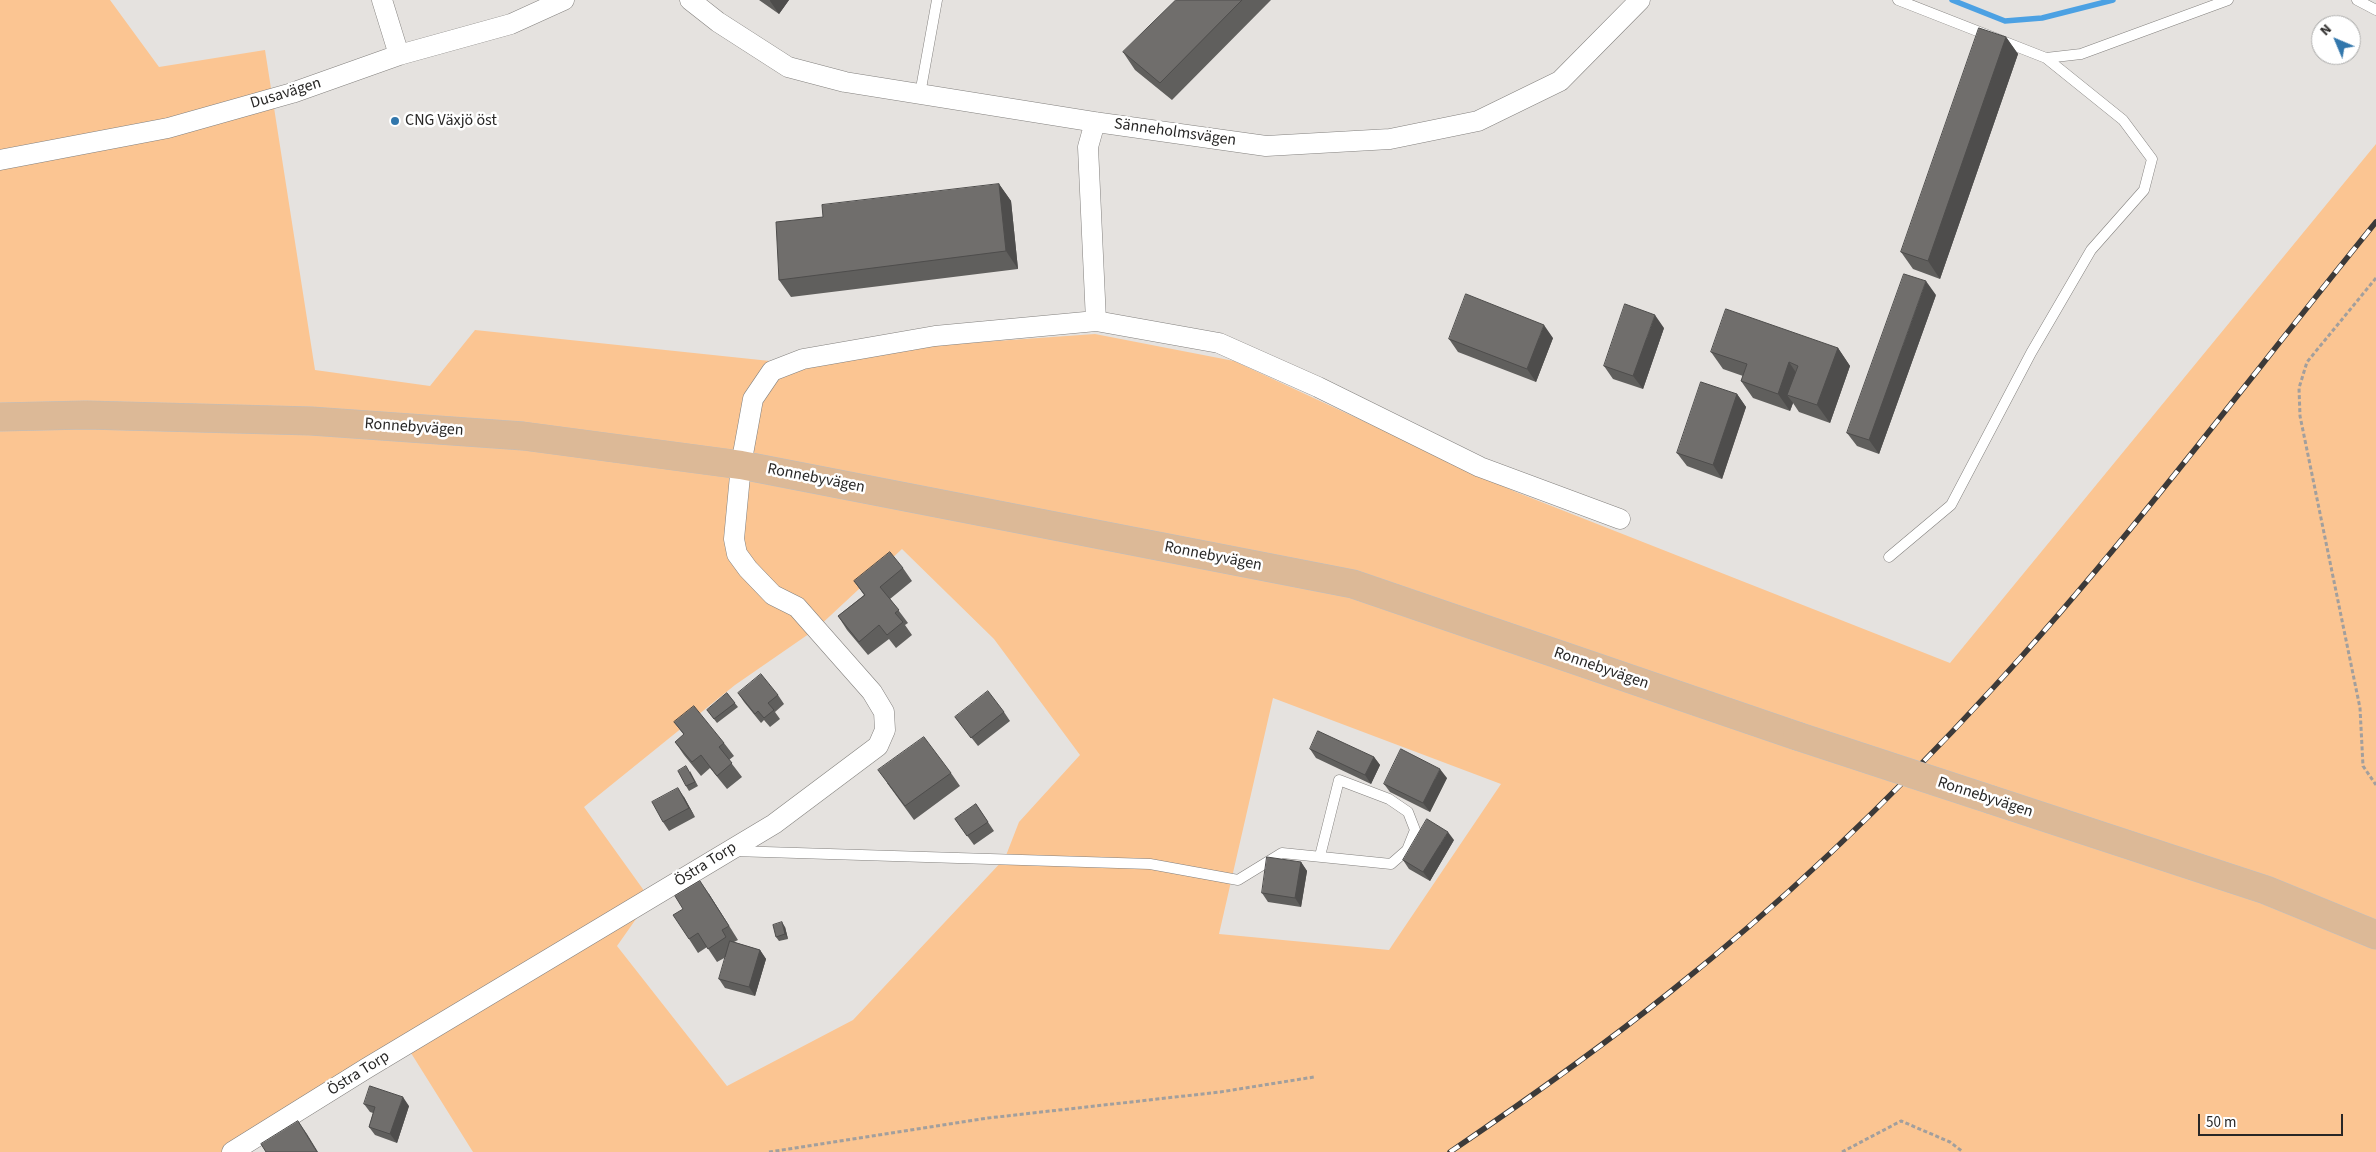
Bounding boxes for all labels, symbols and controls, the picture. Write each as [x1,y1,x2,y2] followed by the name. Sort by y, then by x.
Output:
[2311,15,2361,65] north arrow
[2316,20,2336,40] text: N
[248,74,324,114] street label: Dusavägen
[405,111,497,131] place label: CNG Växjö öst
[389,115,401,127] marker: CNG Växjö öst
[1113,115,1237,151] street label: Sänneholmsvägen
[364,415,464,441] street label: Ronnebyvägen
[766,460,866,498] street label: Ronnebyvägen
[1163,538,1263,576] street label: Ronnebyvägen
[1551,644,1651,694] street label: Ronnebyvägen
[1935,774,2035,822] street label: Ronnebyvägen
[671,838,741,892] street label: Östra Torp
[324,1047,394,1101] street label: Östra Torp
[2201,1104,2346,1136] scale bar
[2206,1112,2236,1133] text: 50 m

